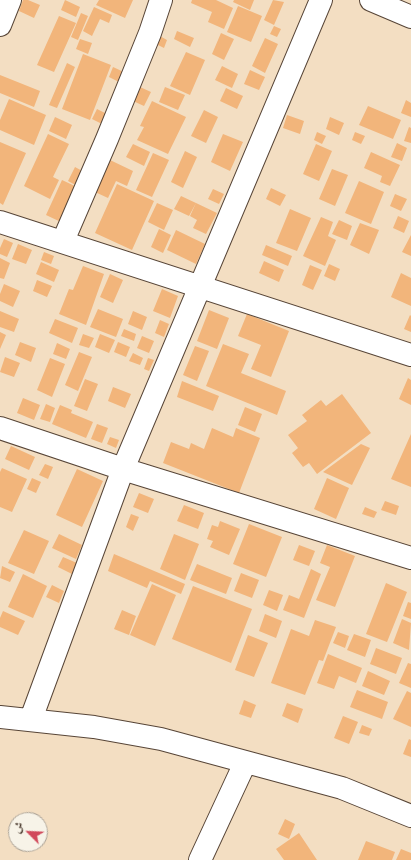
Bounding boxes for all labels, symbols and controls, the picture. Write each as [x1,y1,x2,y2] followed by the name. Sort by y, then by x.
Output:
[8,812,48,852] north arrow
[9,820,27,835] text: ش

